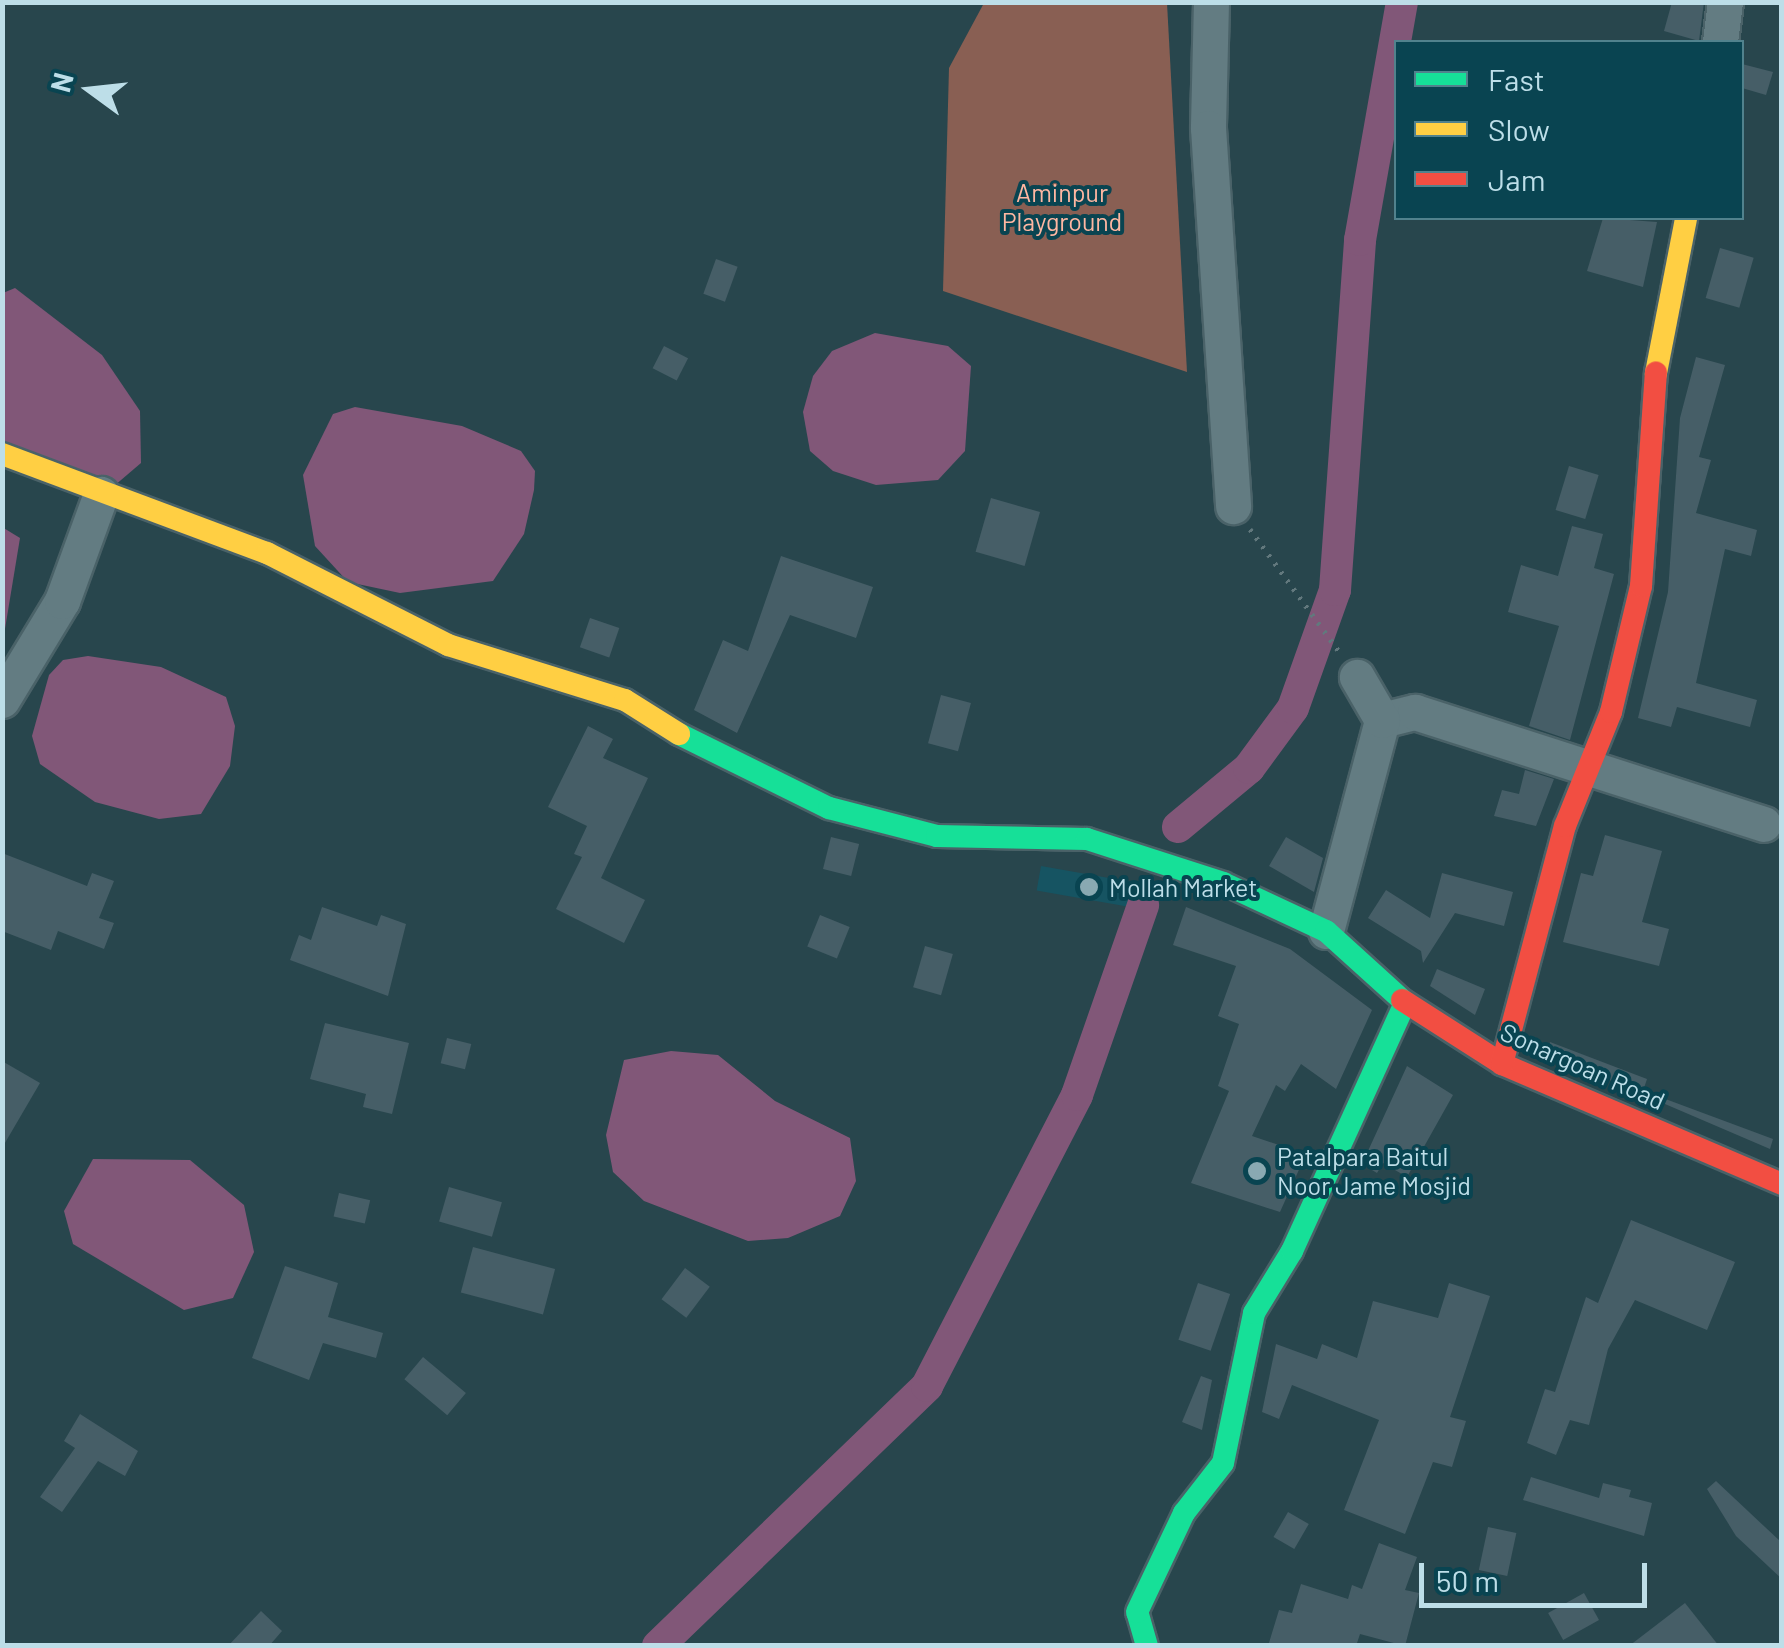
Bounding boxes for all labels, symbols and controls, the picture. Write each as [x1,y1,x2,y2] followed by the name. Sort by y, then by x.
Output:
[40,40,140,140] north arrow
[1394,40,1744,220] legend
[1488,61,1545,97] text: Fast
[42,69,80,96] text: N
[1488,111,1550,147] text: Slow
[1488,161,1545,197] text: Jam
[1002,178,1122,237] park label: Aminpur Playground
[1109,872,1257,902] place label: Mollah Market
[1078,876,1100,898] marker: Mollah Market
[1496,1016,1670,1116] street label: Sonargoan Road
[1277,1142,1471,1201] place label: Patalpara Baitul Noor Jame Mosjid
[1246,1160,1268,1182] marker: Patalpara Baitul Noor Jame Mosjid
[1424,1543,1652,1605] scale bar
[1436,1562,1499,1598] text: 50 m

